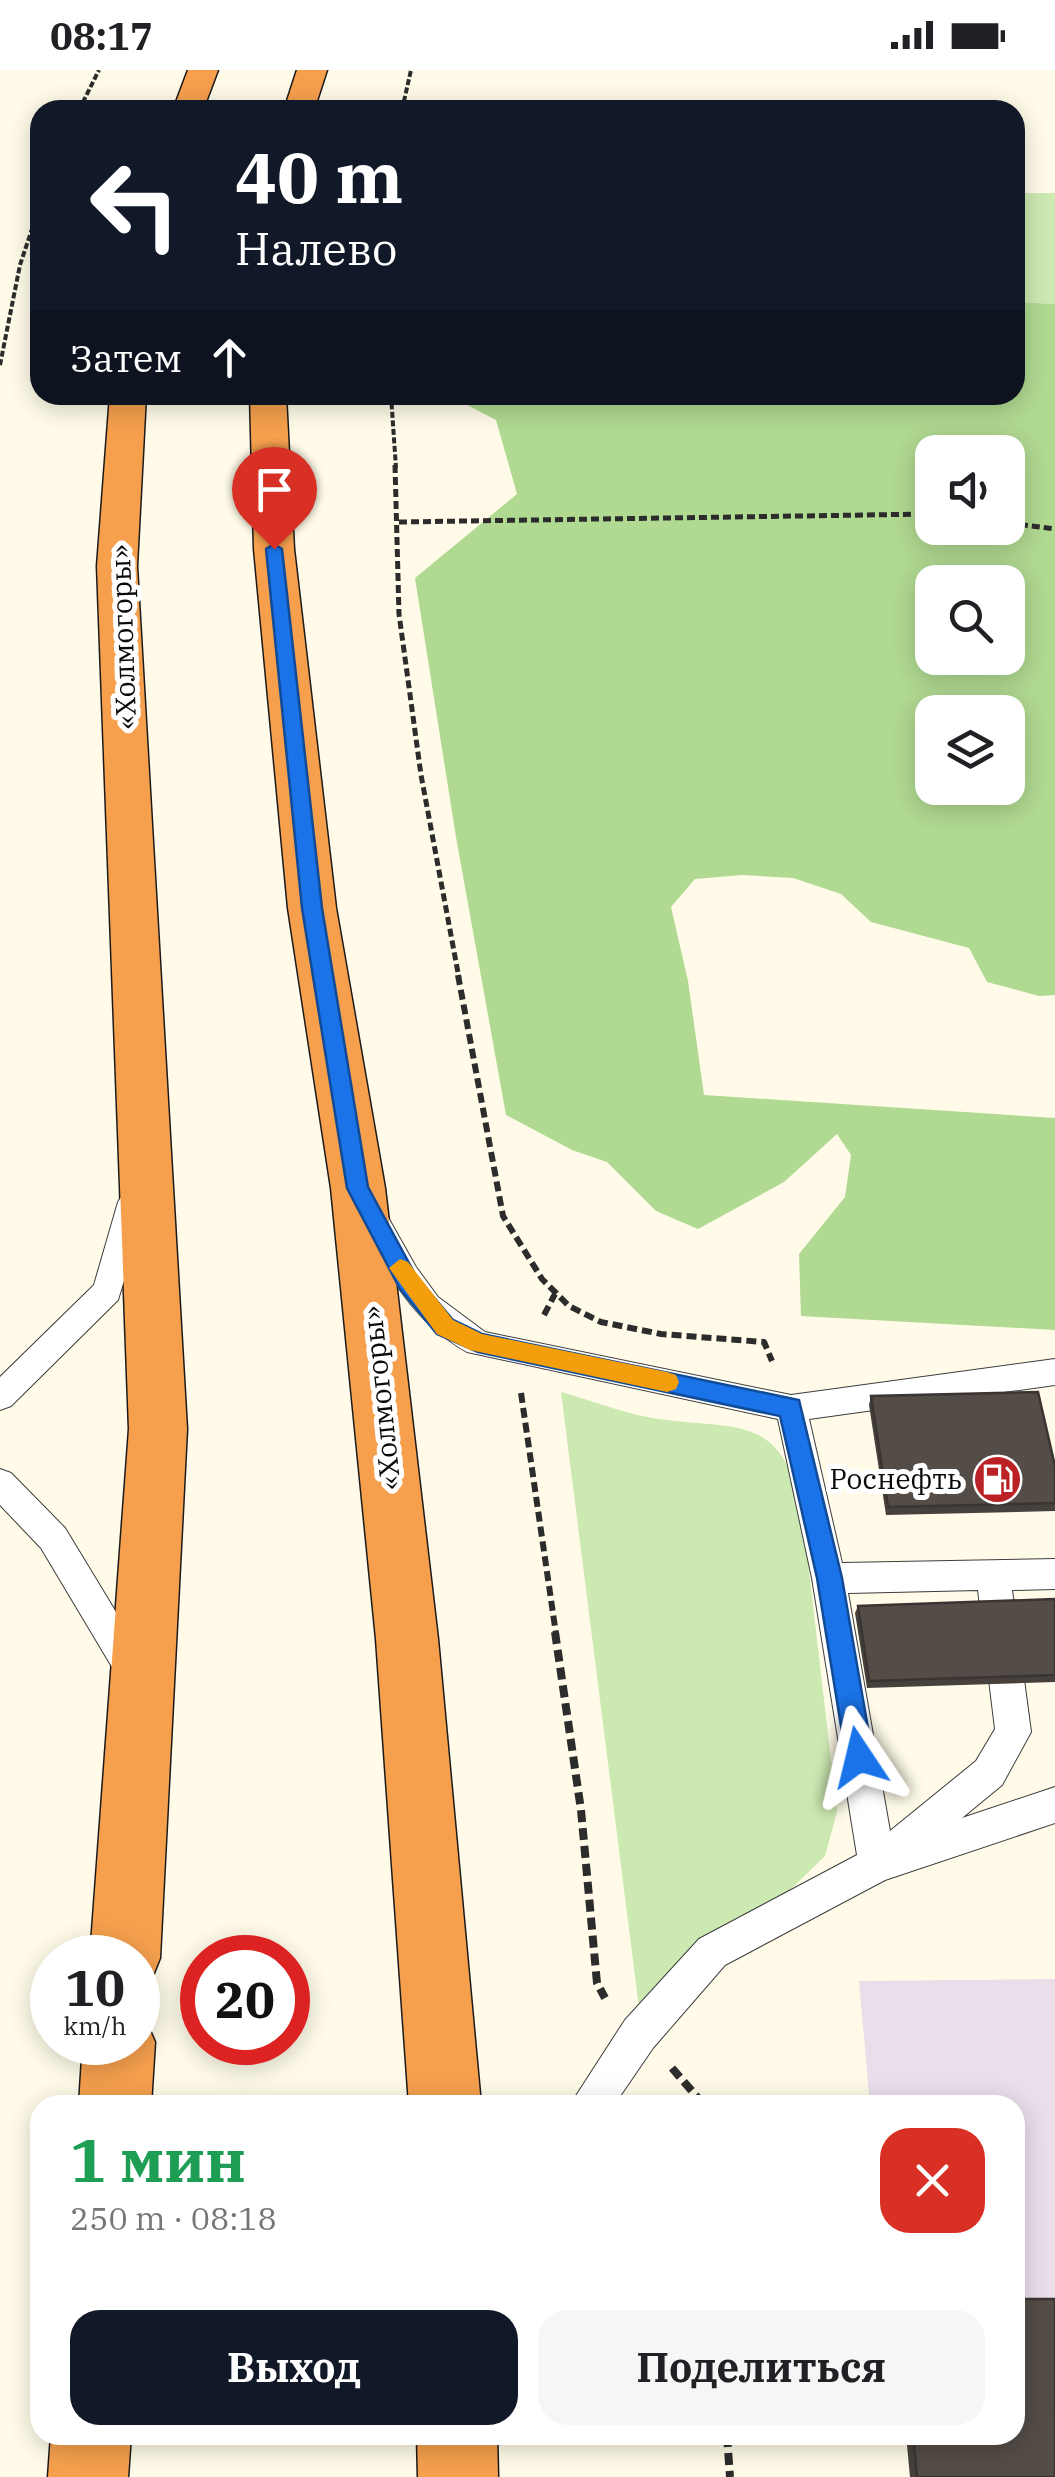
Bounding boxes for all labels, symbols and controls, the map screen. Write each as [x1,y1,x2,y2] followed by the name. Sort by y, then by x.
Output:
[50,11,153,60] text: 08:17
[235,131,403,222] text: 40 m
[70,140,200,270] icon: left
[235,219,397,277] text: Налево
[202,330,257,385] icon: ahead
[70,333,182,382] text: Затем
[915,435,1025,805] map controls
[915,435,1025,545] button: sound
[232,447,317,550] pin
[247,462,302,517] icon: arrive
[101,544,144,730] street label: «Холмогоры»
[915,565,1025,675] button: search
[915,695,1025,805] button: layers
[352,1304,409,1492] street label: «Холмогоры»
[971,1453,1023,1505] fuel station icon: Роснефть
[830,1460,962,1497] place label: Роснефть
[807,1705,911,1809] position arrow
[180,1935,310,2065] speed limit sign: 20
[65,1955,125,2020] text: 10
[63,2009,127,2042] text: km/h
[70,2120,246,2199] text: 1 мин
[880,2128,985,2233] button: close
[70,2197,277,2239] text: 250 m · 08:18
[70,2310,518,2425] button: Выход
[538,2310,985,2425] button: Поделиться

